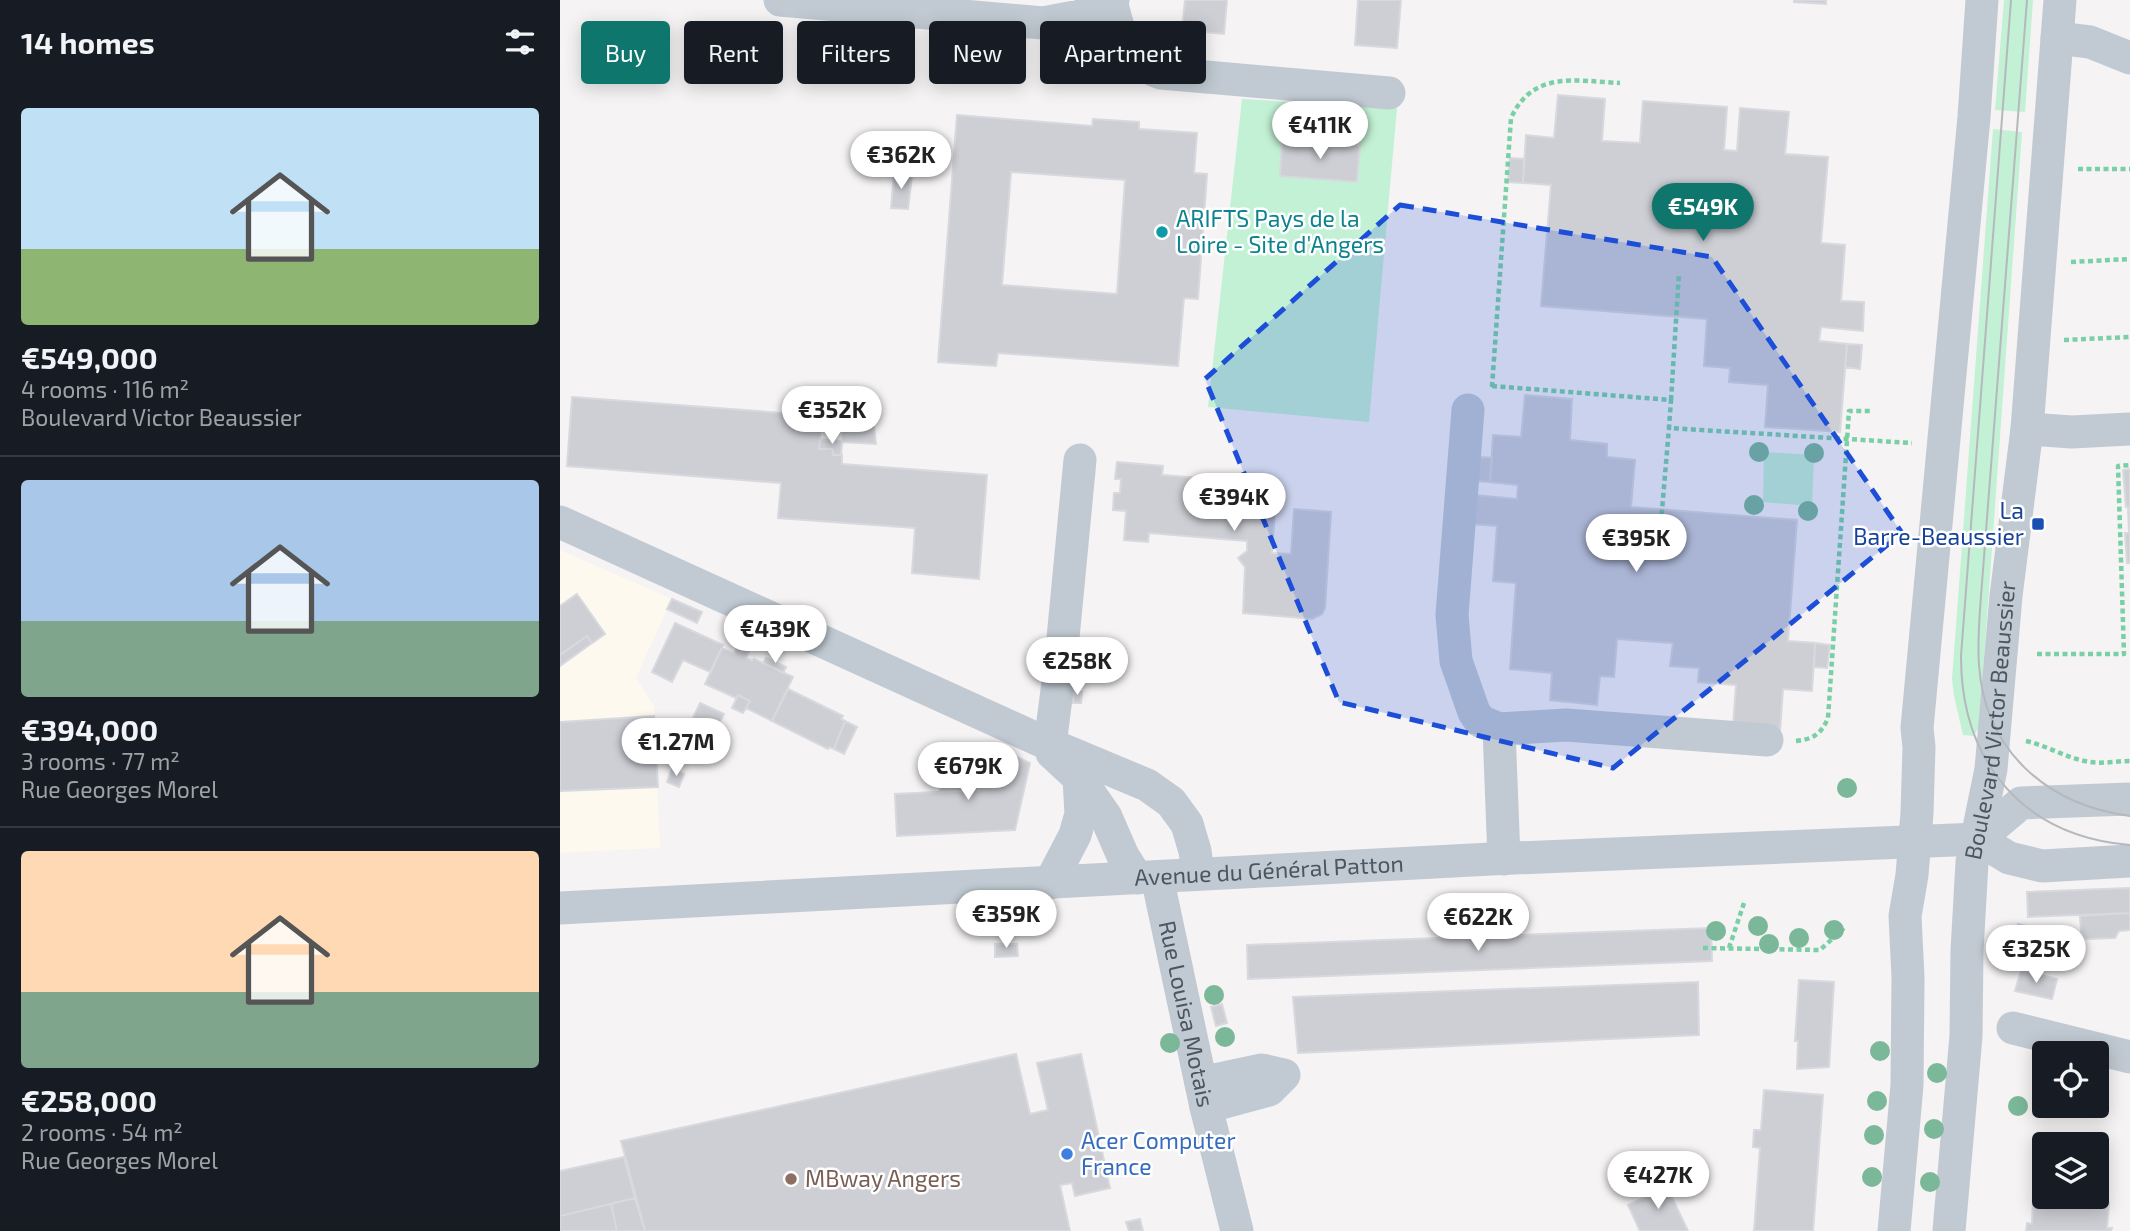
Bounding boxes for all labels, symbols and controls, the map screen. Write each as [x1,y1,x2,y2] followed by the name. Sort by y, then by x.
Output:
[581,21,670,84] chip: Buy
[684,21,783,84] chip: Rent
[797,21,915,84] chip: Filters
[929,21,1026,84] chip: New
[1040,21,1206,84] chip: Apartment
[501,23,539,61] icon: filters
[21,24,155,60] text: 14 homes
[1271,102,1369,161] pin: €411K
[1288,110,1352,138] text: €411K
[852,132,950,191] pin: €362K
[866,140,936,168] text: €362K
[217,154,343,280] icon: home
[1654,184,1752,243] pin: €549K
[1668,192,1738,220] text: €549K
[1176,204,1384,258] place label: ARIFTS Pays de la Loire - Site d'Angers
[1154,224,1170,240] marker: ARIFTS Pays de la Loire - Site d'Angers
[21,339,158,375] text: €549,000
[21,375,189,403] text: 4 rooms · 116 m²
[783,386,881,446] pin: €352K
[798,395,866,423] text: €352K
[21,403,302,431] text: Boulevard Victor Beaussier
[1185,474,1283,533] pin: €394K
[1199,482,1269,510] text: €394K
[1853,496,2024,550] place label: La Barre-Beaussier
[1587,514,1685,574] pin: €395K
[2030,516,2046,532] marker: La Barre-Beaussier
[1602,523,1670,551] text: €395K
[217,526,343,652] icon: home
[1958,579,2021,862] street label: Boulevard Victor Beaussier
[726,606,824,665] pin: €439K
[740,614,810,642] text: €439K
[1028,638,1126,697] pin: €258K
[1042,646,1112,674] text: €258K
[21,711,158,747] text: €394,000
[619,718,733,778] pin: €1.27M
[638,727,714,755] text: €1.27M
[919,742,1017,802] pin: €679K
[21,747,180,775] text: 3 rooms · 77 m²
[934,751,1002,779] text: €679K
[21,775,218,803] text: Rue Georges Morel
[1134,849,1404,891] street label: Avenue du Général Patton
[957,890,1055,950] pin: €359K
[1429,894,1527,953] pin: €622K
[217,897,343,1023] icon: home
[972,899,1040,927] text: €359K
[1443,902,1513,930] text: €622K
[1154,918,1221,1110] street label: Rue Louisa Motais
[1987,926,2085,985] pin: €325K
[2002,934,2070,962] text: €325K
[2032,1041,2109,1209] map controls
[2032,1041,2109,1118] button: locate
[21,1082,157,1118] text: €258,000
[21,1118,183,1146] text: 2 rooms · 54 m²
[1081,1126,1236,1180] place label: Acer Computer France
[2032,1132,2109,1209] button: layers
[21,1146,218,1174] text: Rue Georges Morel
[1059,1146,1075,1162] marker: Acer Computer France
[1609,1152,1707,1211] pin: €427K
[1623,1160,1693,1188] text: €427K
[805,1164,961,1192] place label: MBway Angers
[783,1171,799,1187] marker: MBway Angers

